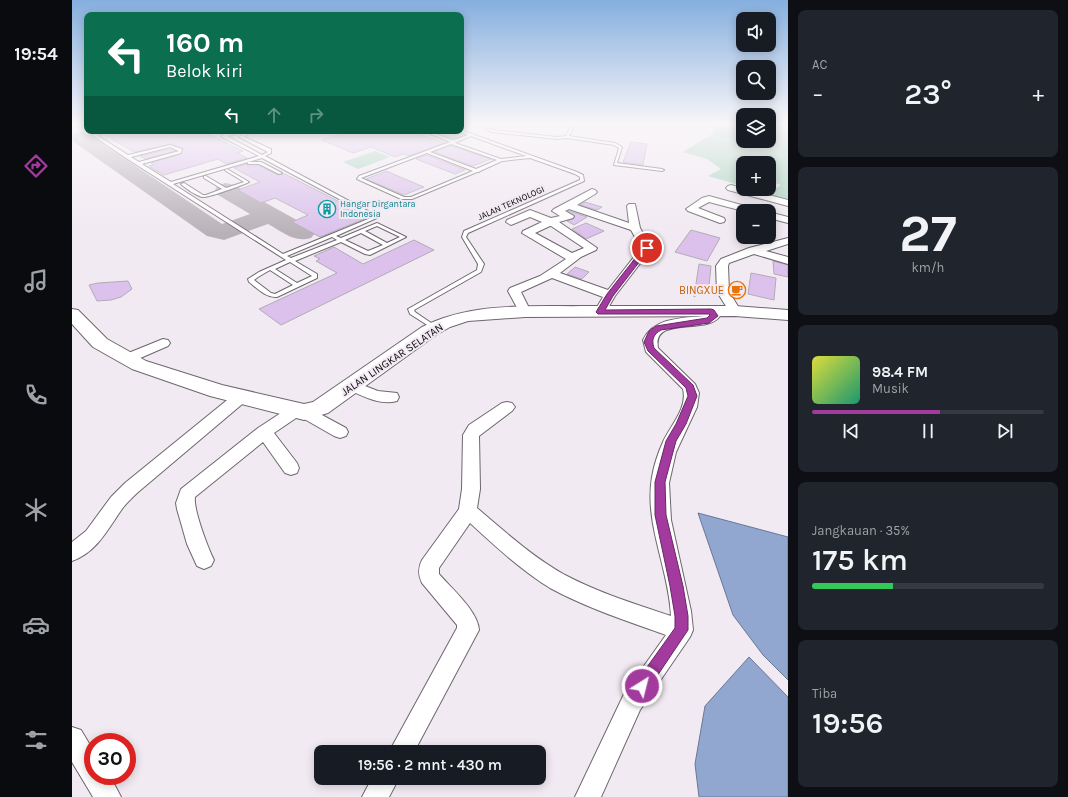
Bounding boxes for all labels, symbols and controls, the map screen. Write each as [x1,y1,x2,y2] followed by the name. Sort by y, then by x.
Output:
[736,12,776,244] map controls
[736,12,776,52] button: sound
[166,26,244,59] text: 160 m
[100,28,152,80] icon: left
[14,43,58,65] text: 19:54
[812,57,827,72] text: AC
[166,60,243,82] text: Belok kiri
[736,60,776,100] button: search
[904,76,952,112] text: 23°
[812,81,824,107] text: −
[1032,81,1044,107] text: +
[221,104,243,126] icon: left
[263,104,285,126] icon: ahead
[305,104,327,126] icon: right
[736,108,776,148] button: layers
[22,152,50,180] icon: directions
[736,156,776,196] button: +
[476,184,546,222] street label: JALAN TEKNOLOGI
[317,199,337,219] building icon: Hangar Dirgantara Indonesia
[340,199,416,219] place label: Hangar Dirgantara Indonesia
[899,203,957,264] text: 27
[736,204,776,244] button: −
[630,231,664,265] pin
[636,237,658,259] icon: arrive
[912,260,944,275] text: km/h
[22,267,50,295] icon: music
[727,280,747,300] cafe icon: BINGXUE
[679,284,724,297] place label: BINGXUE
[339,320,446,398] street label: JALAN LINGKAR SELATAN
[872,363,928,381] text: 98.4 FM
[22,381,50,409] icon: phone
[872,381,909,396] text: Musik
[840,420,862,442] icon: previous
[917,420,939,442] icon: pause
[994,420,1016,442] icon: next
[22,496,50,524] icon: climate
[812,523,910,538] text: Jangkauan · 35%
[812,542,908,578] text: 175 km
[22,611,50,639] icon: car
[621,665,663,707] position arrow
[812,686,837,701] text: Tiba
[812,705,884,741] text: 19:56
[22,726,50,754] icon: filters
[84,733,136,785] speed limit sign: 30
[358,756,502,774] text: 19:56 · 2 mnt · 430 m

